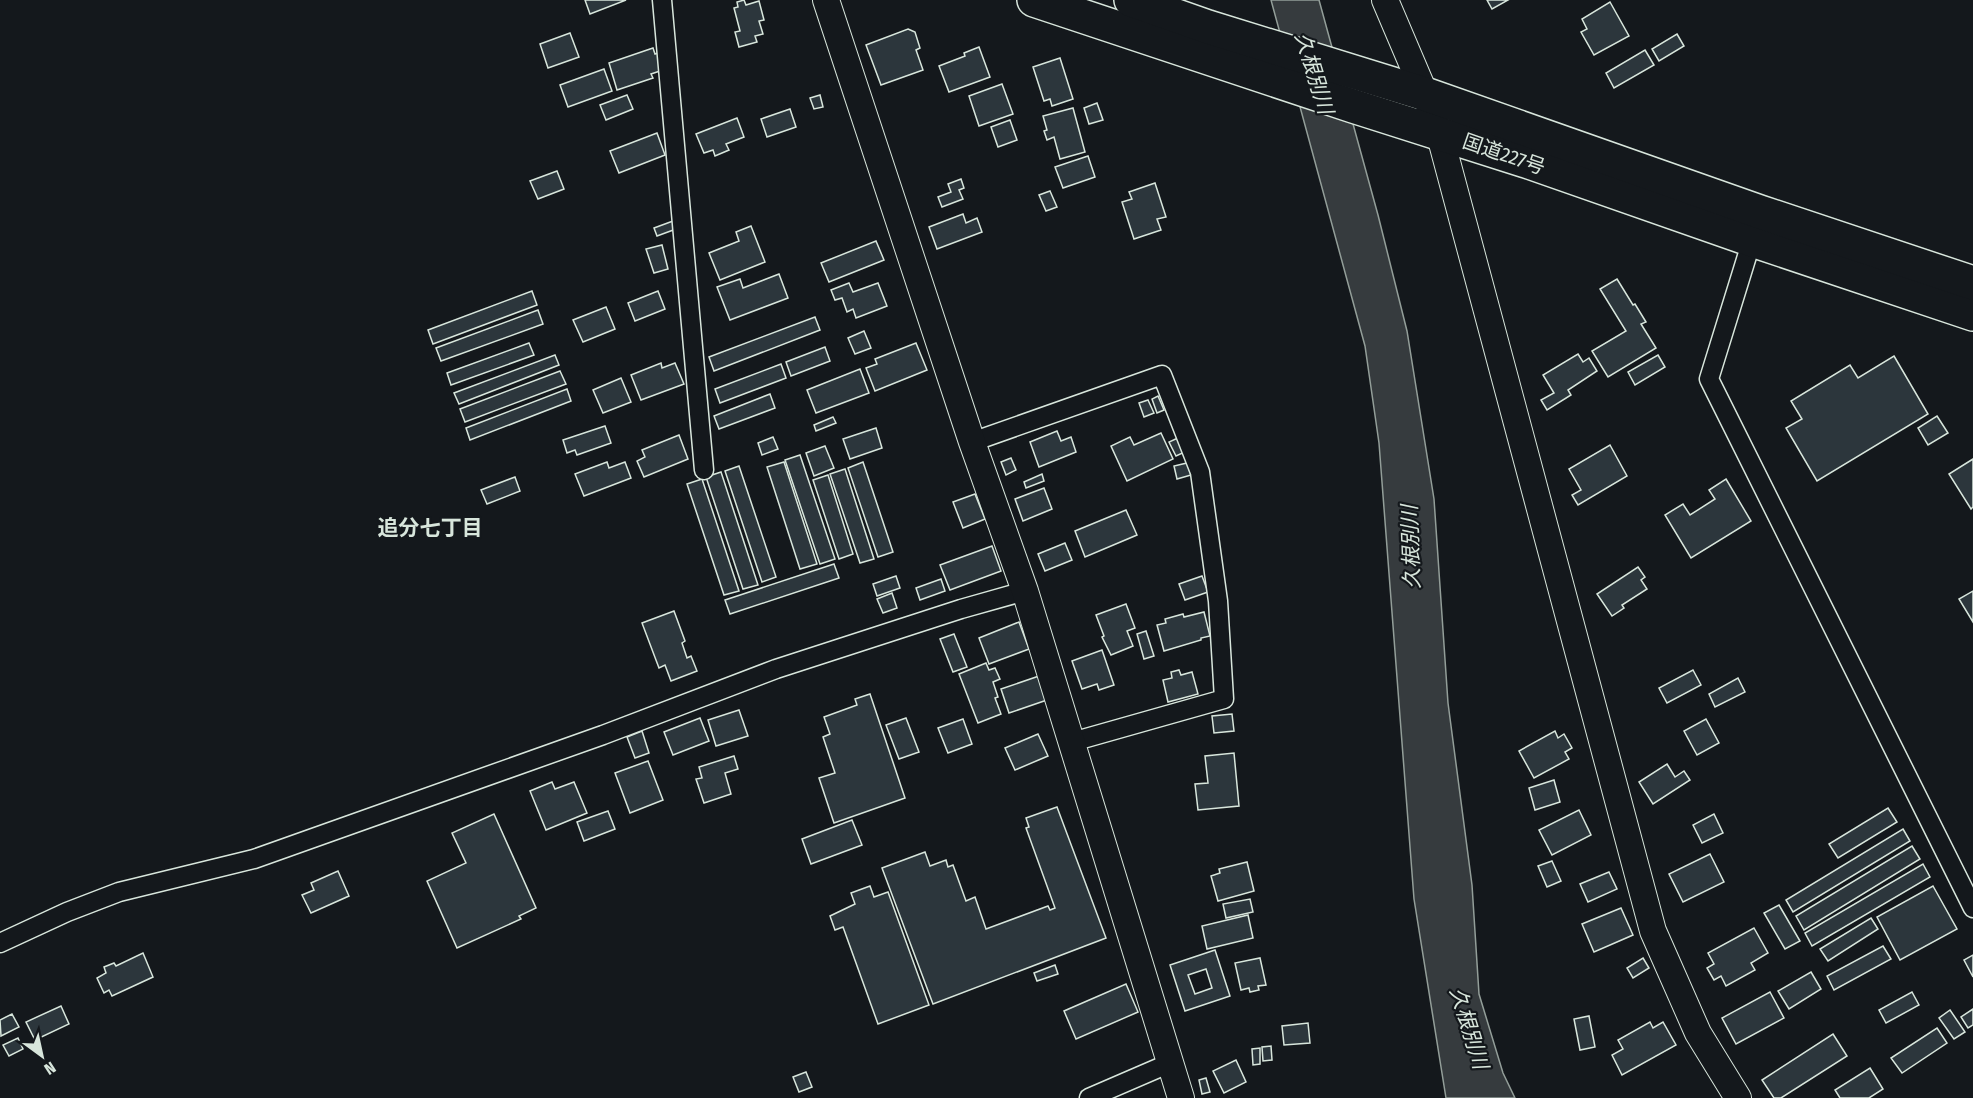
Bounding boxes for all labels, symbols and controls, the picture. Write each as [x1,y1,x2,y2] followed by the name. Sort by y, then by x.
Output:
[1289,29,1339,119] water label: 久根別川
[1460,129,1548,179] street label: 国道227号
[1396,503,1425,589] water label: 久根別川
[378,515,483,541] district label: 追分七丁目
[1444,984,1494,1074] water label: 久根別川
[12,1026,72,1086] north arrow
[41,1058,59,1079] text: N

